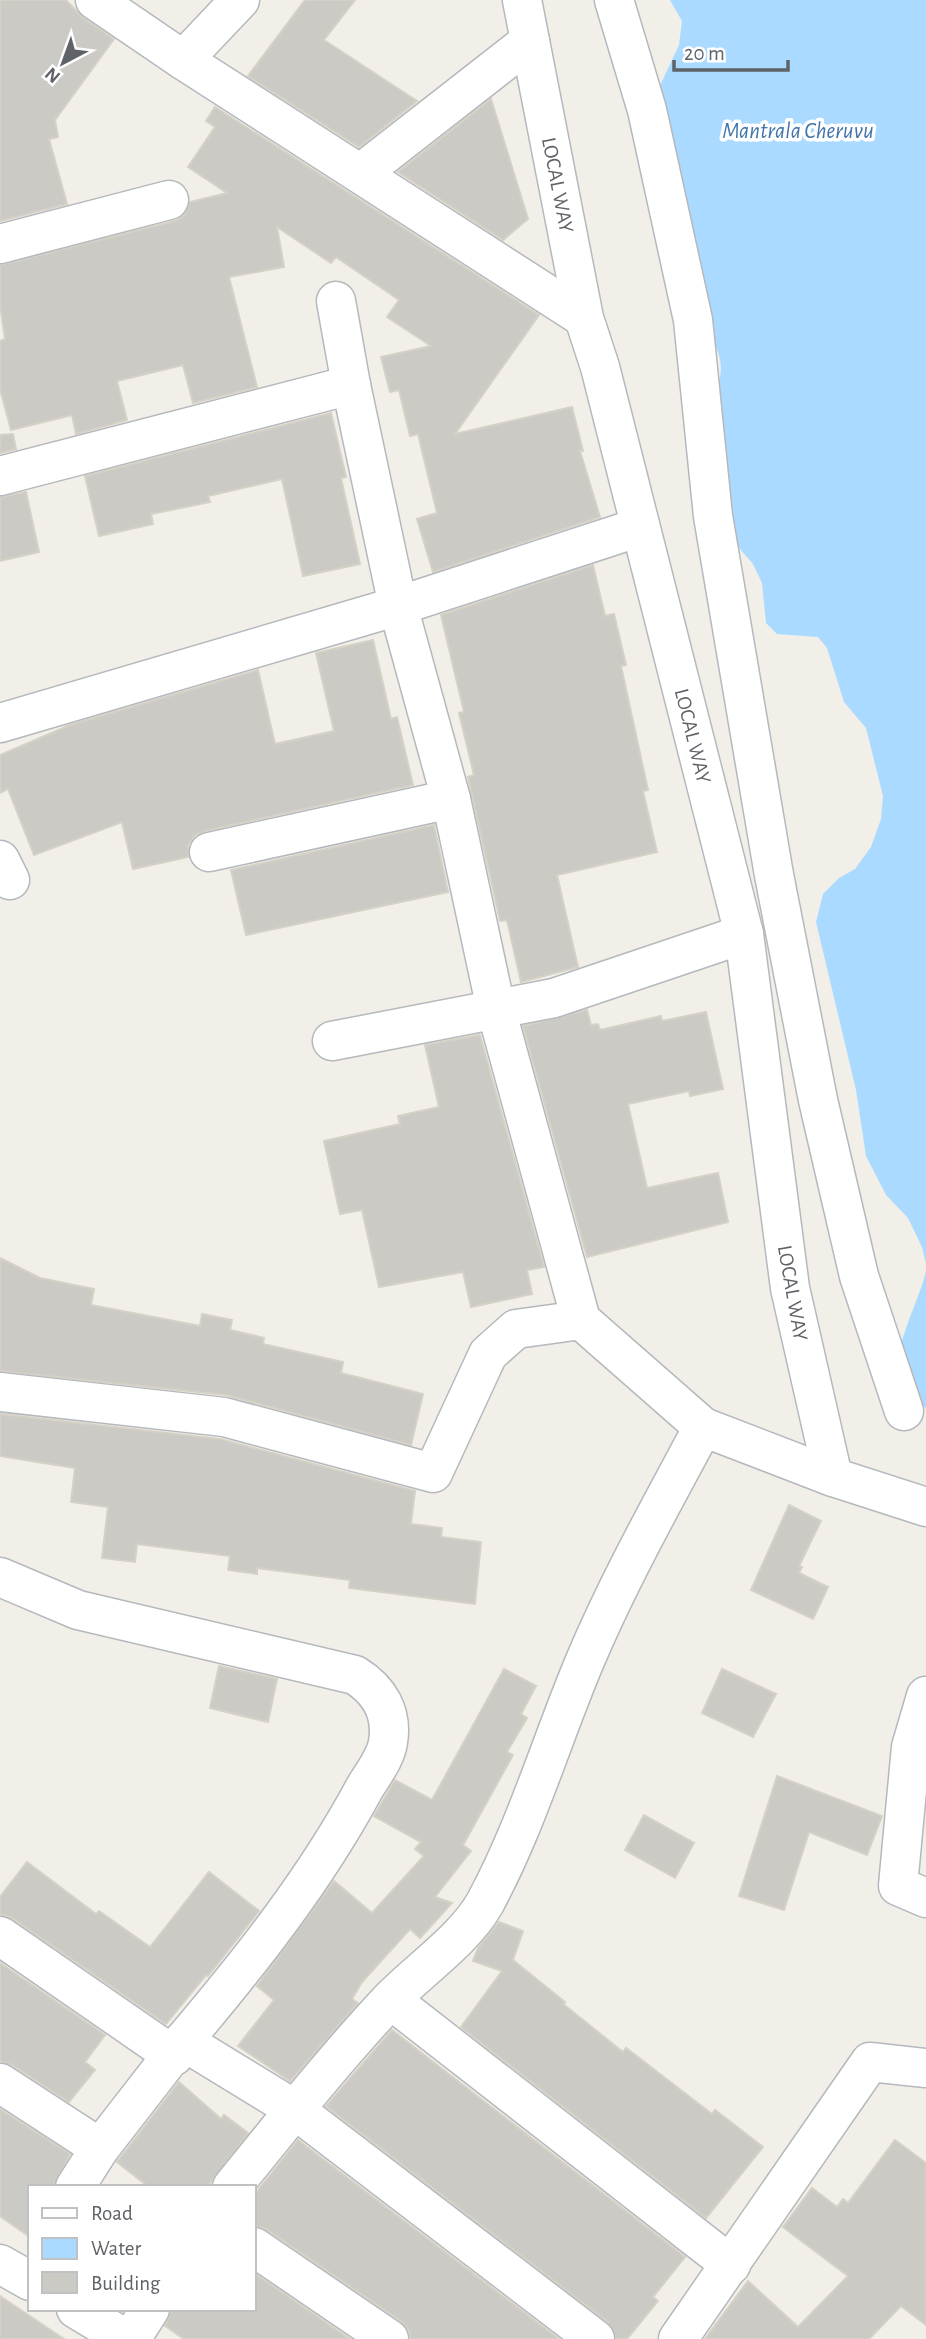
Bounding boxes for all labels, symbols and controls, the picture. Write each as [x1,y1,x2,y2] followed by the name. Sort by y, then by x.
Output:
[28,28,98,98] north arrow
[674,28,788,72] scale bar
[684,43,725,64] text: 20 m
[42,63,64,86] text: N
[722,120,874,143] water label: Mantrala Cheruvu
[538,135,577,235] street label: LOCAL WAY
[671,686,714,786] street label: LOCAL WAY
[774,1243,811,1343] street label: LOCAL WAY
[28,2185,256,2311] legend
[91,2203,133,2224] text: Road
[91,2238,141,2259] text: Water
[91,2273,161,2294] text: Building

